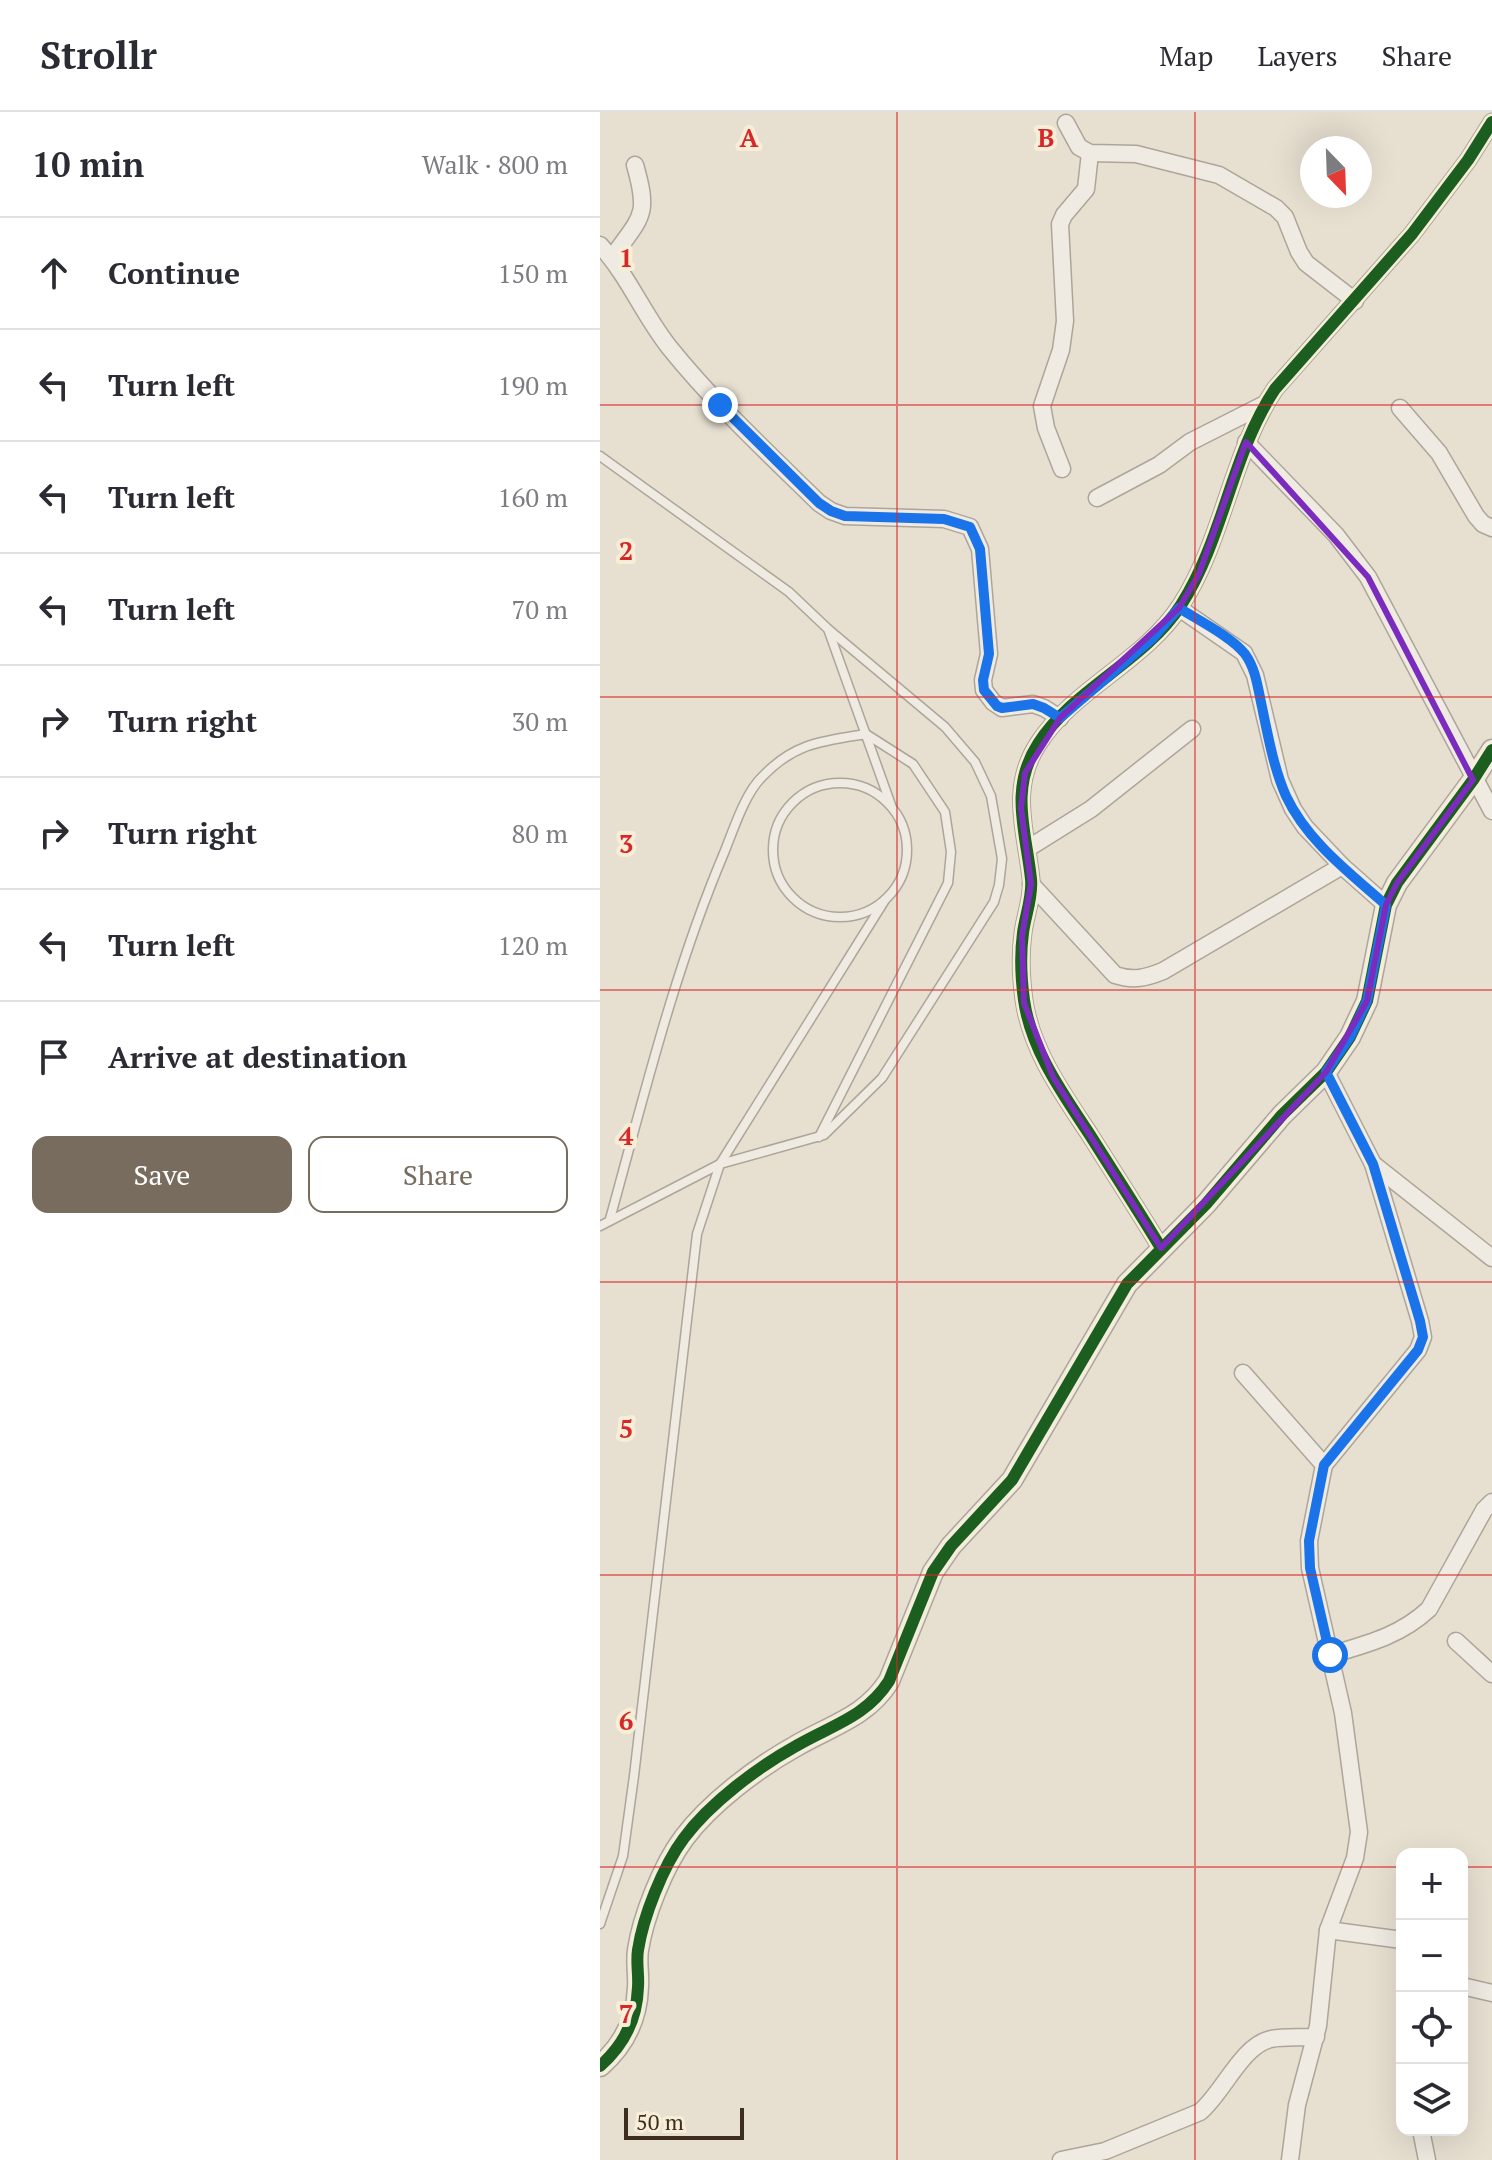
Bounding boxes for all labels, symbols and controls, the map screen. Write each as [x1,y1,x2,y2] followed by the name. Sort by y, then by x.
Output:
[40,30,157,80] text: Strollr
[1159,37,1213,74] text: Map
[1257,37,1338,74] text: Layers
[1382,37,1452,74] text: Share
[740,120,759,154] text: A
[1038,120,1054,154] text: B
[1300,136,1372,208] north arrow
[32,142,144,187] text: 10 min
[422,147,568,181] text: Walk · 800 m
[619,240,633,274] text: 1
[32,251,76,295] icon: ahead
[108,253,240,293] text: Continue
[498,256,568,290] text: 150 m
[32,363,76,407] icon: left
[108,365,235,405] text: Turn left
[498,368,568,402] text: 190 m
[702,387,738,423] route end
[32,475,76,519] icon: left
[108,477,235,517] text: Turn left
[498,480,568,514] text: 160 m
[619,533,633,567] text: 2
[32,587,76,631] icon: left
[108,589,235,629] text: Turn left
[512,592,568,626] text: 70 m
[32,699,76,743] icon: right
[108,701,257,741] text: Turn right
[512,704,568,738] text: 30 m
[32,811,76,855] icon: right
[108,813,257,853] text: Turn right
[512,816,568,850] text: 80 m
[619,826,633,860] text: 3
[32,923,76,967] icon: left
[108,925,235,965] text: Turn left
[498,928,568,962] text: 120 m
[32,1035,76,1079] icon: arrive
[108,1037,407,1077] text: Arrive at destination
[619,1118,634,1152] text: 4
[32,1136,292,1213] button: Save
[308,1136,568,1213] button: Share
[619,1411,633,1445] text: 5
[1312,1637,1348,1673] route start
[619,1703,633,1737] text: 6
[1396,1848,1468,2136] map controls
[1396,1848,1468,1920] button: +
[1396,1920,1468,1992] button: −
[1396,1992,1468,2064] button: locate
[619,1996,633,2030] text: 7
[1396,2064,1468,2136] button: layers
[624,2104,744,2140] scale bar
[636,2107,684,2136] text: 50 m

